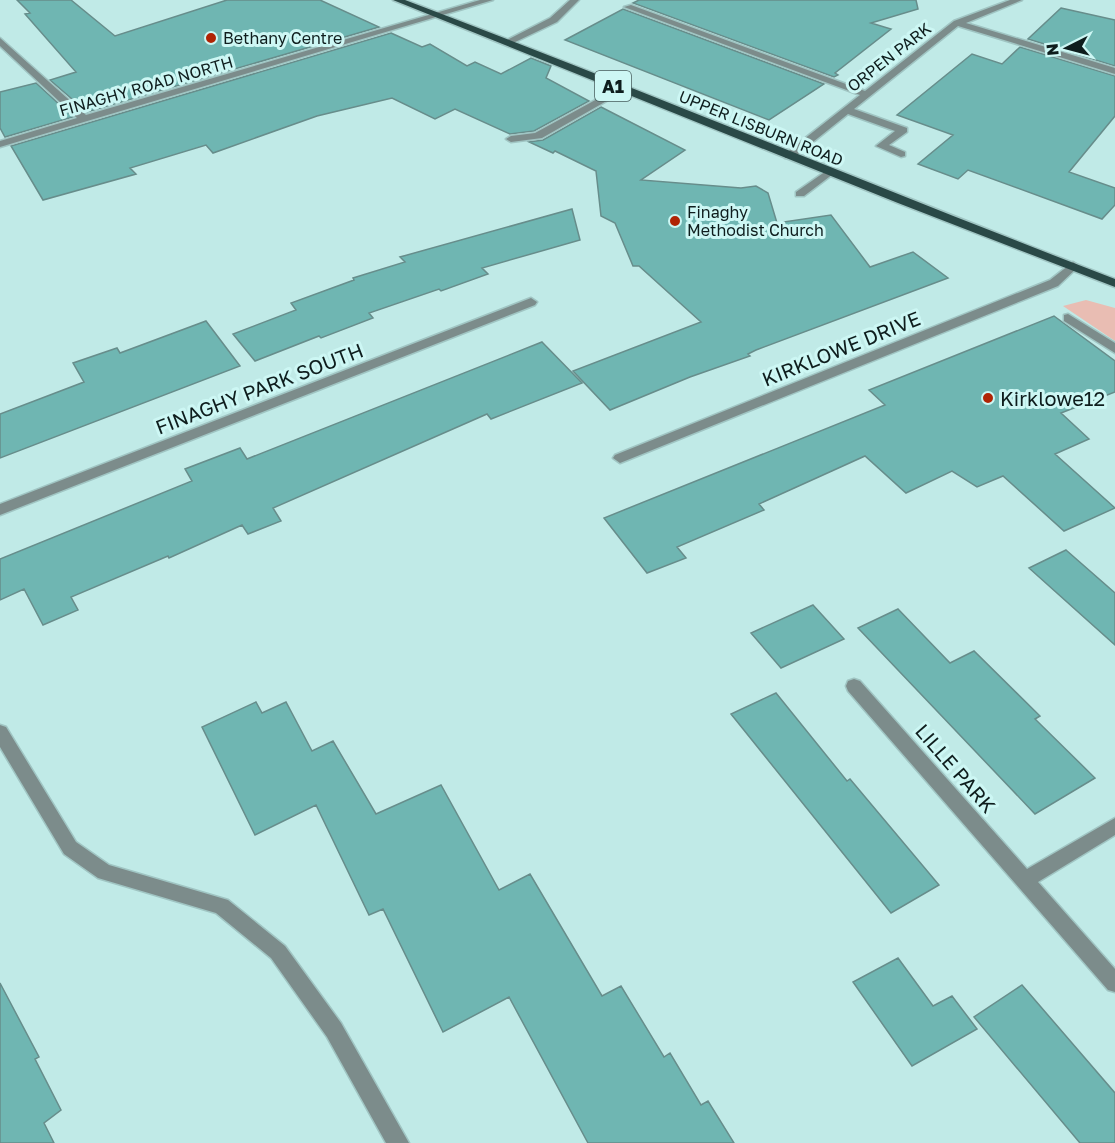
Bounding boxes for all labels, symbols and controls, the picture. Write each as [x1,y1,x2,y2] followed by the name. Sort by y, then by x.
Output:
[843,18,935,96] street label: ORPEN PARK
[1037,18,1097,78] north arrow
[223,28,342,48] place label: Bethany Centre
[204,31,218,45] marker: Bethany Centre
[1042,42,1063,57] text: N
[57,52,235,120] street label: FINAGHY ROAD NORTH
[595,71,631,101] road number: A1
[676,86,846,170] street label: UPPER LISBURN ROAD
[687,202,824,240] place label: Finaghy Methodist Church
[668,214,682,228] marker: Finaghy Methodist Church
[758,305,924,391] street label: KIRKLOWE DRIVE
[152,337,366,439] street label: FINAGHY PARK SOUTH
[1000,386,1105,410] place label: Kirklowe12
[981,391,995,405] marker: Kirklowe12
[911,719,1001,818] street label: LILLE PARK

